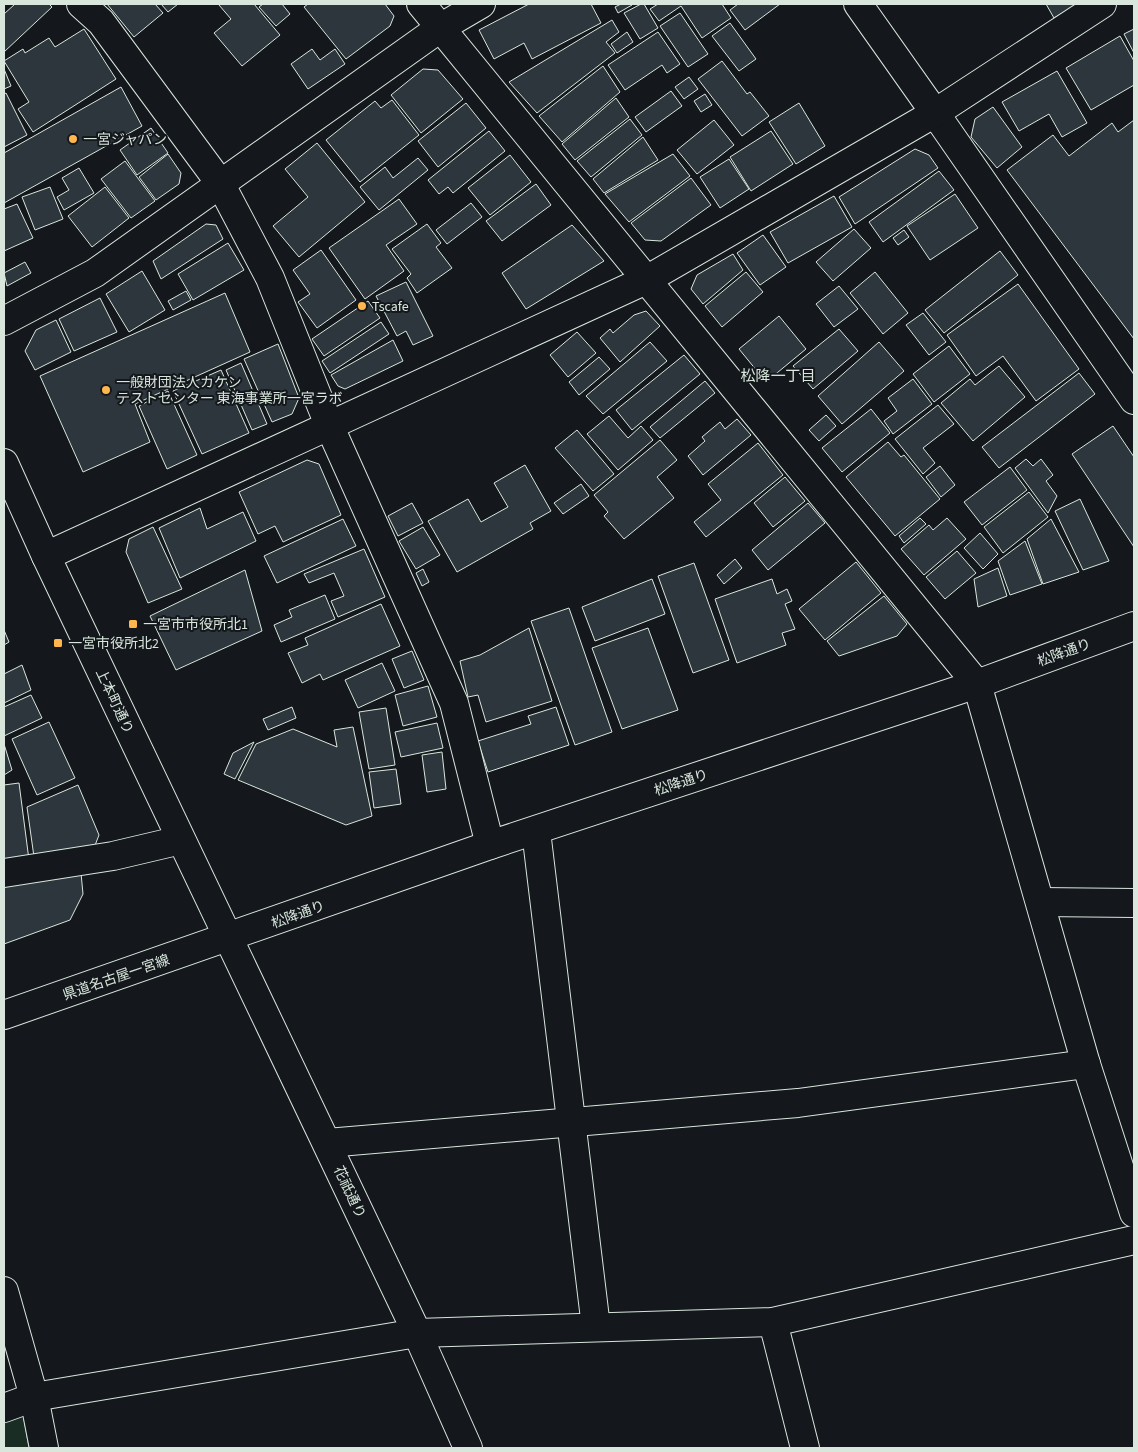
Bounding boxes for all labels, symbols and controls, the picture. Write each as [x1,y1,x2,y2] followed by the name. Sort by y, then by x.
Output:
[83,130,167,150] place label: 一宮ジャパン
[67,133,79,145] marker: 一宮ジャパン
[372,297,409,317] place label: Tscafe
[356,300,368,312] marker: Tscafe
[740,366,816,387] district label: 松降一丁目
[116,373,343,409] place label: 一般財団法人カケン テストセンター 東海事業所一宮ラボ
[100,384,112,396] marker: 一般財団法人カケン テストセンター 東海事業所一宮ラボ
[143,615,248,635] place label: 一宮市市役所北1
[127,618,139,630] marker: 一宮市市役所北1
[68,634,159,654] place label: 一宮市役所北2
[1035,634,1094,672] street label: 松降通り
[52,637,64,649] marker: 一宮市役所北2
[90,665,138,737] street label: 上本町通り
[652,765,711,801] street label: 松降通り
[269,896,328,934] street label: 松降通り
[60,950,173,1006] street label: 県道名古屋一宮線
[328,1163,370,1222] street label: 花祇通り

